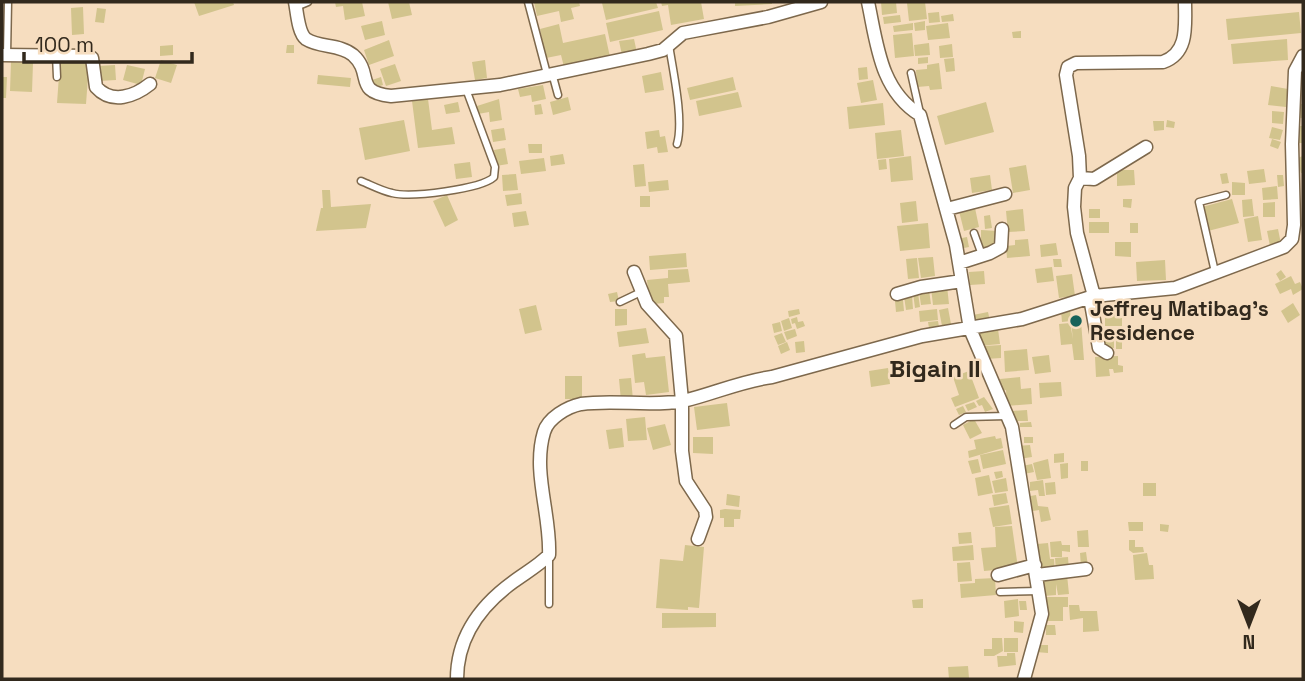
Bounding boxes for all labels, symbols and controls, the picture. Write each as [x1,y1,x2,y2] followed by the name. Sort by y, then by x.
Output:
[24,21,192,65] scale bar
[35,31,94,58] text: 100 m
[1090,295,1269,346] place label: Jeffrey Matibag's Residence
[1068,313,1084,329] marker: Jeffrey Matibag's Residence
[889,353,981,384] district label: Bigain II
[1214,590,1284,660] north arrow
[1243,629,1255,654] text: N

